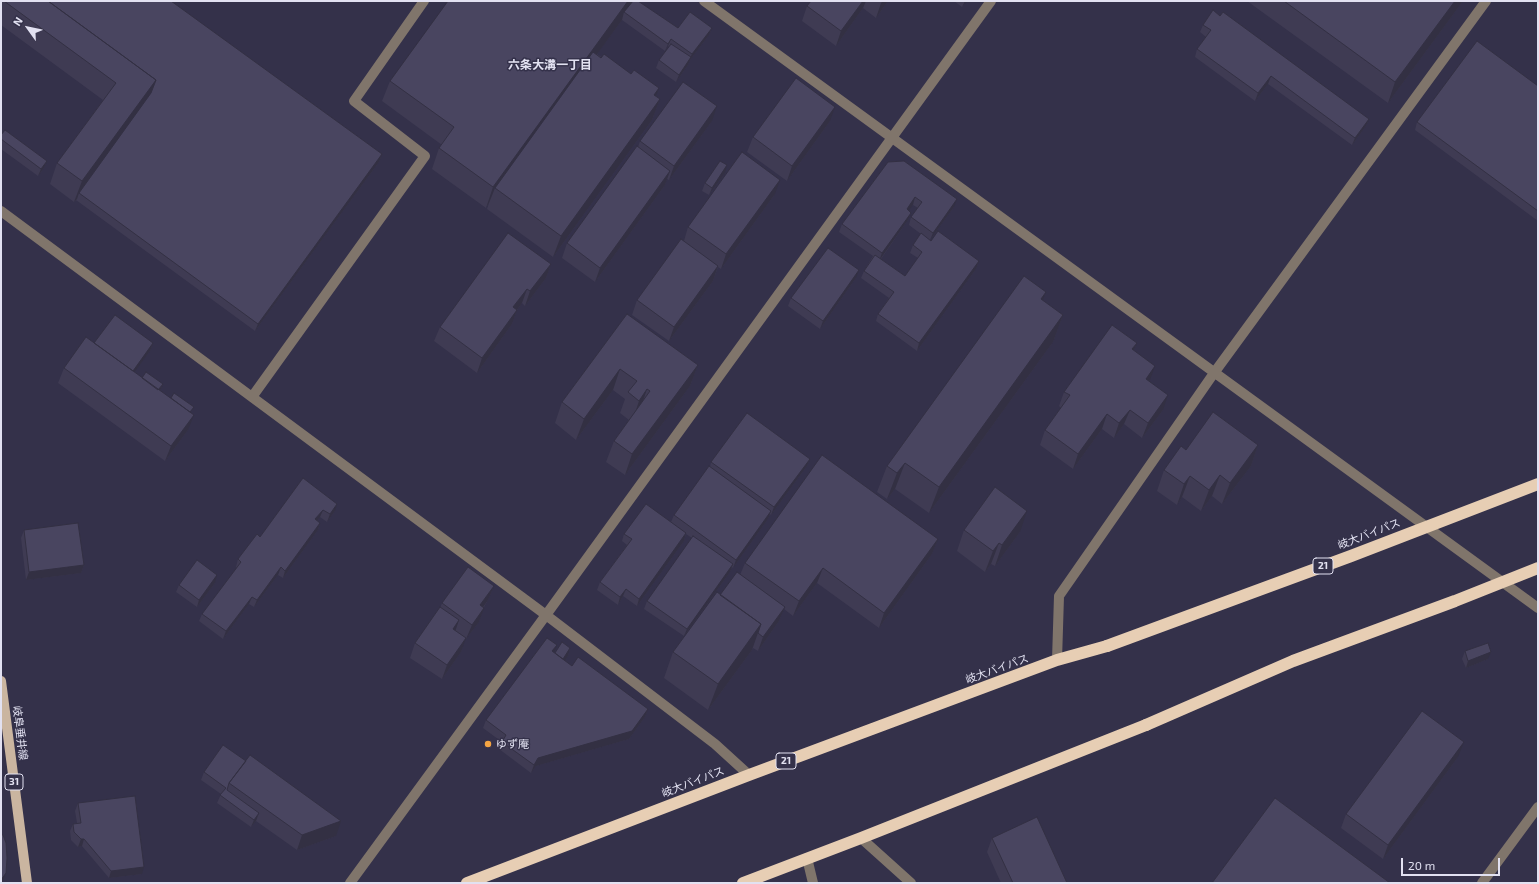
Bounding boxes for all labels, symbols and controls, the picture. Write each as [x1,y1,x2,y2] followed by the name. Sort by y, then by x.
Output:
[8,8,48,48] north arrow
[10,14,25,28] text: N
[508,58,592,72] district label: 六条大溝一丁目
[1336,516,1402,552] street label: 岐大バイパス
[1313,558,1333,574] road number: 21
[964,652,1030,686] street label: 岐大バイパス
[10,705,30,761] street label: 岐阜垂井線
[496,737,529,751] place label: ゆず庵
[483,739,493,749] marker: ゆず庵
[776,753,796,769] road number: 21
[660,764,726,800] street label: 岐大バイパス
[5,774,23,790] road number: 31
[1403,850,1502,876] scale bar
[1408,858,1435,872] text: 20 m

